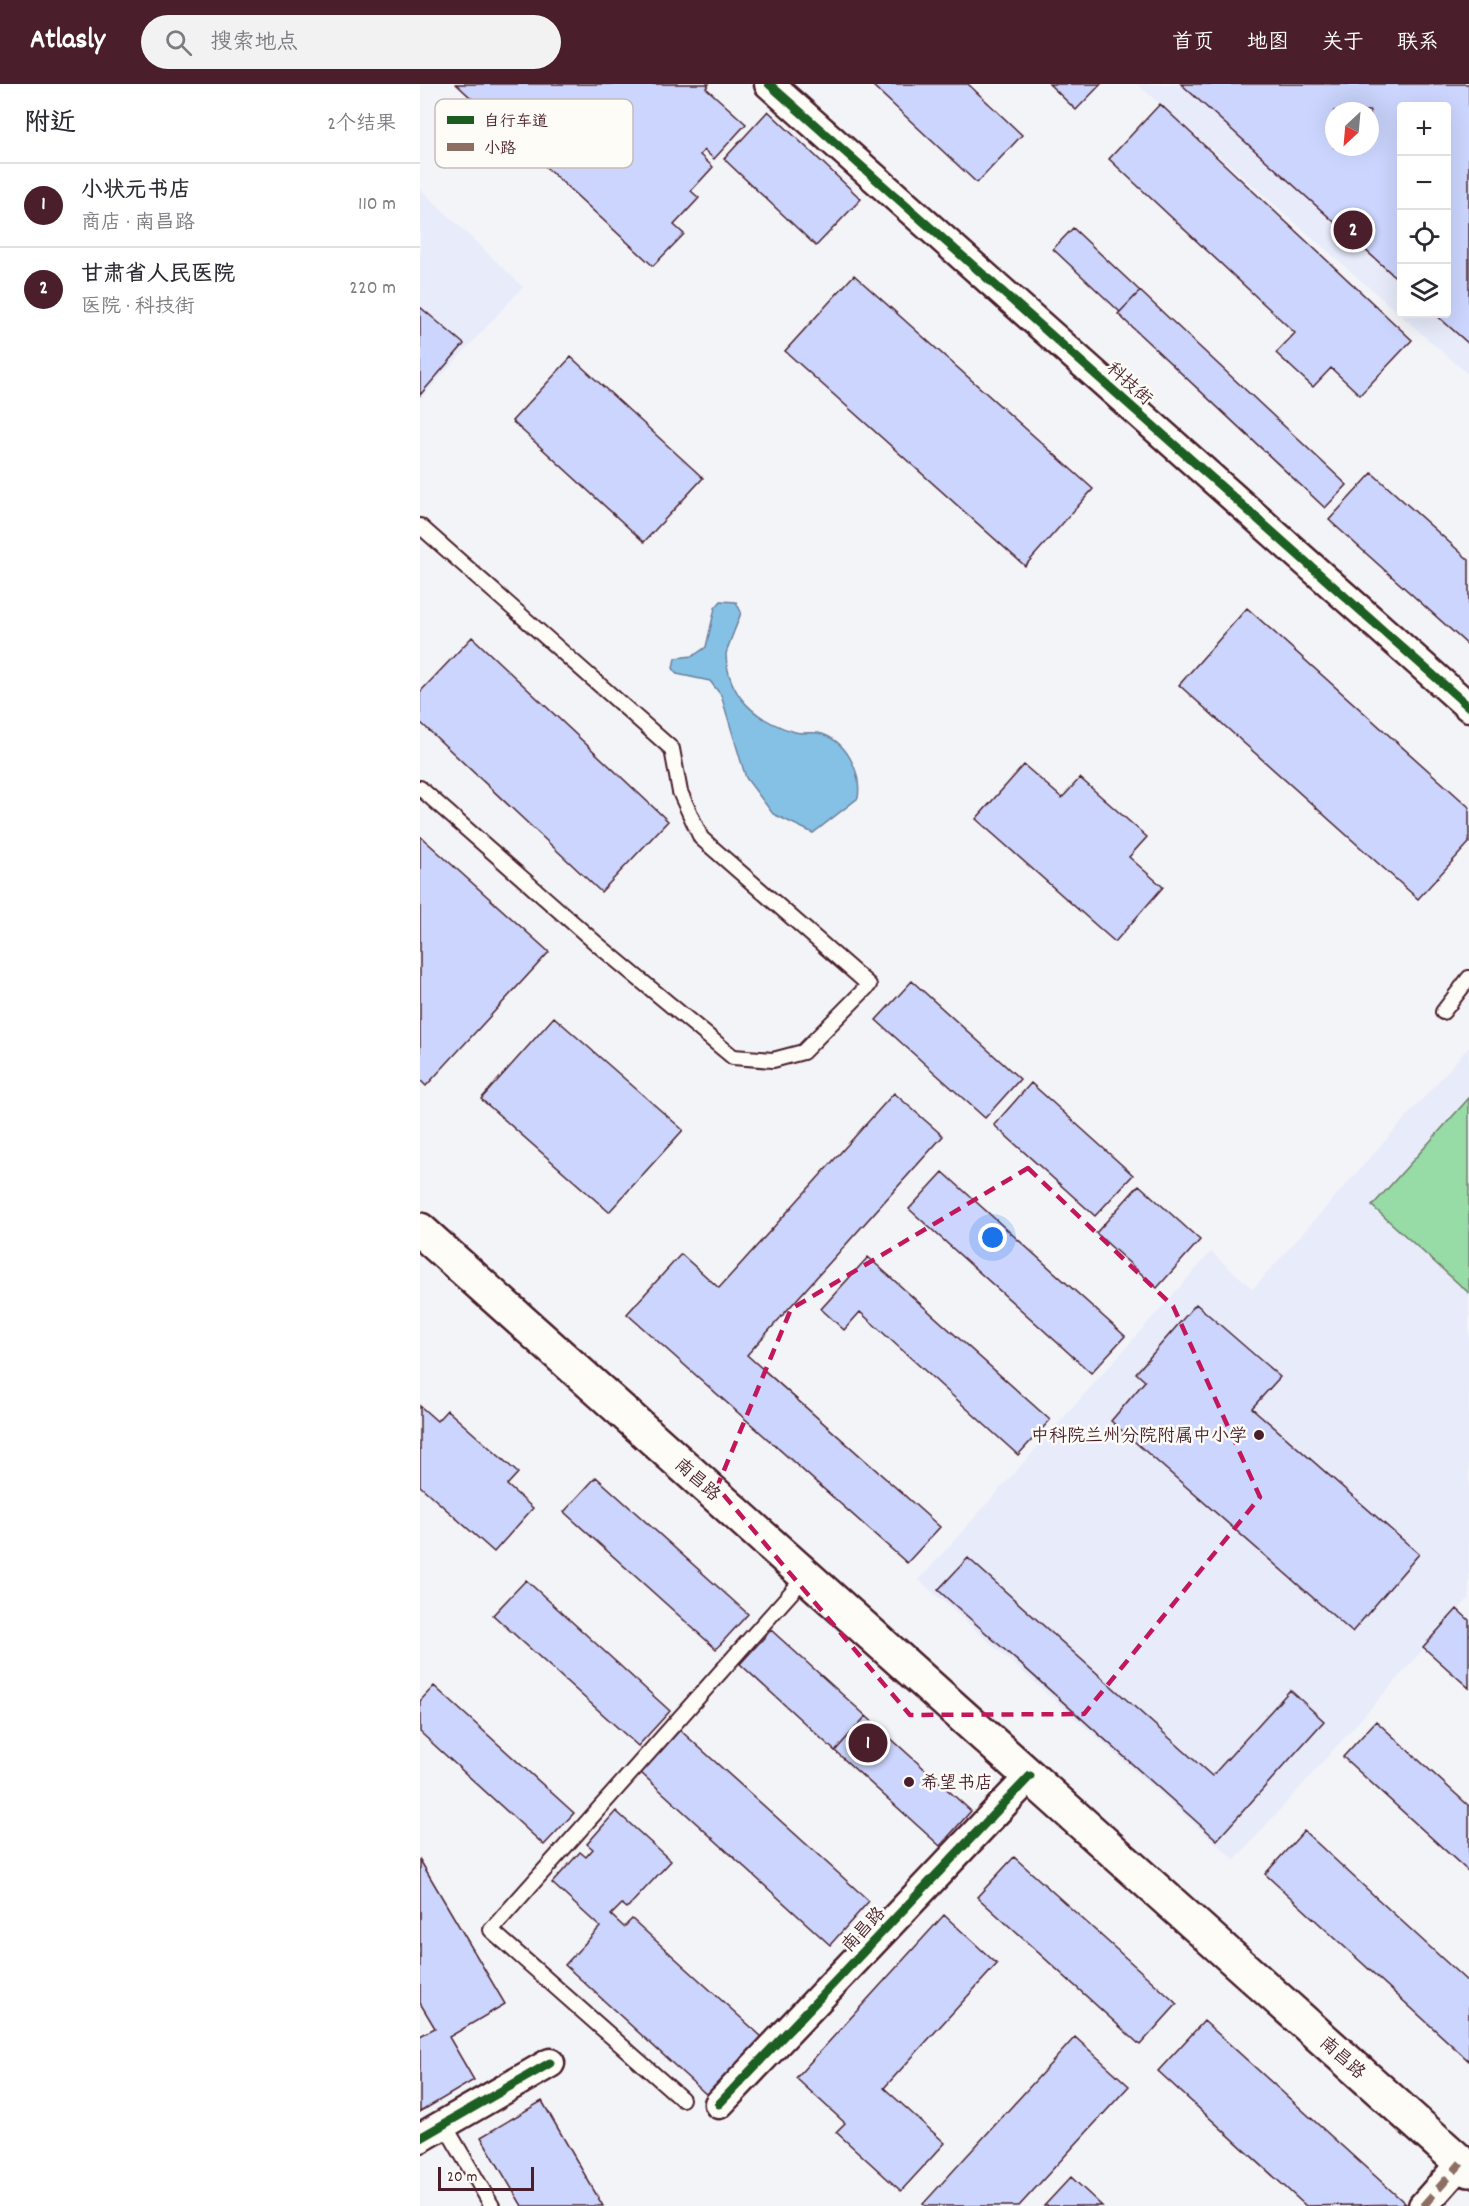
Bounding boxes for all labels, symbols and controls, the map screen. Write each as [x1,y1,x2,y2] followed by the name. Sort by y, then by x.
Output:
[141,15,561,69] search box
[30,22,105,62] text: Atlasly
[162,26,195,59] icon: search
[210,28,298,59] text: 搜索地点
[1172,29,1214,59] text: 首页
[1247,29,1289,59] text: 地图
[1322,29,1364,59] text: 关于
[1397,29,1439,59] text: 联系
[435,99,633,168] legend
[1325,102,1379,156] north arrow
[1397,102,1451,318] map controls
[1397,102,1451,156] button: +
[24,106,76,143] text: 附近
[327,111,396,139] text: 2个结果
[484,111,548,134] text: 自行车道
[484,138,516,161] text: 小路
[1397,156,1451,210] button: −
[81,176,191,207] text: 小状元书店
[41,191,46,219] text: 1
[358,191,396,219] text: 110 m
[1334,208,1372,252] pin: 2
[81,210,195,238] text: 商店 · 南昌路
[1397,210,1451,264] button: locate
[81,260,235,291] text: 甘肃省人民医院
[1397,264,1451,318] button: layers
[39,275,48,303] text: 2
[349,275,396,303] text: 220 m
[81,294,195,322] text: 医院 · 科技街
[1100,358,1157,412] street label: 科技街
[978,1223,1007,1252] your location
[1031,1425,1247,1450] place label: 中科院兰州分院附属中小学
[1252,1428,1266,1442] marker: 中科院兰州分院附属中小学
[668,1454,725,1508] street label: 南昌路
[848,1720,888,1766] pin: 1
[921,1772,993,1797] place label: 希望书店
[902,1775,916,1789] marker: 希望书店
[837,1902,892,1959] street label: 南昌路
[1313,2032,1370,2086] street label: 南昌路
[438,2164,534,2192] scale bar
[447,2166,477,2189] text: 20 m

